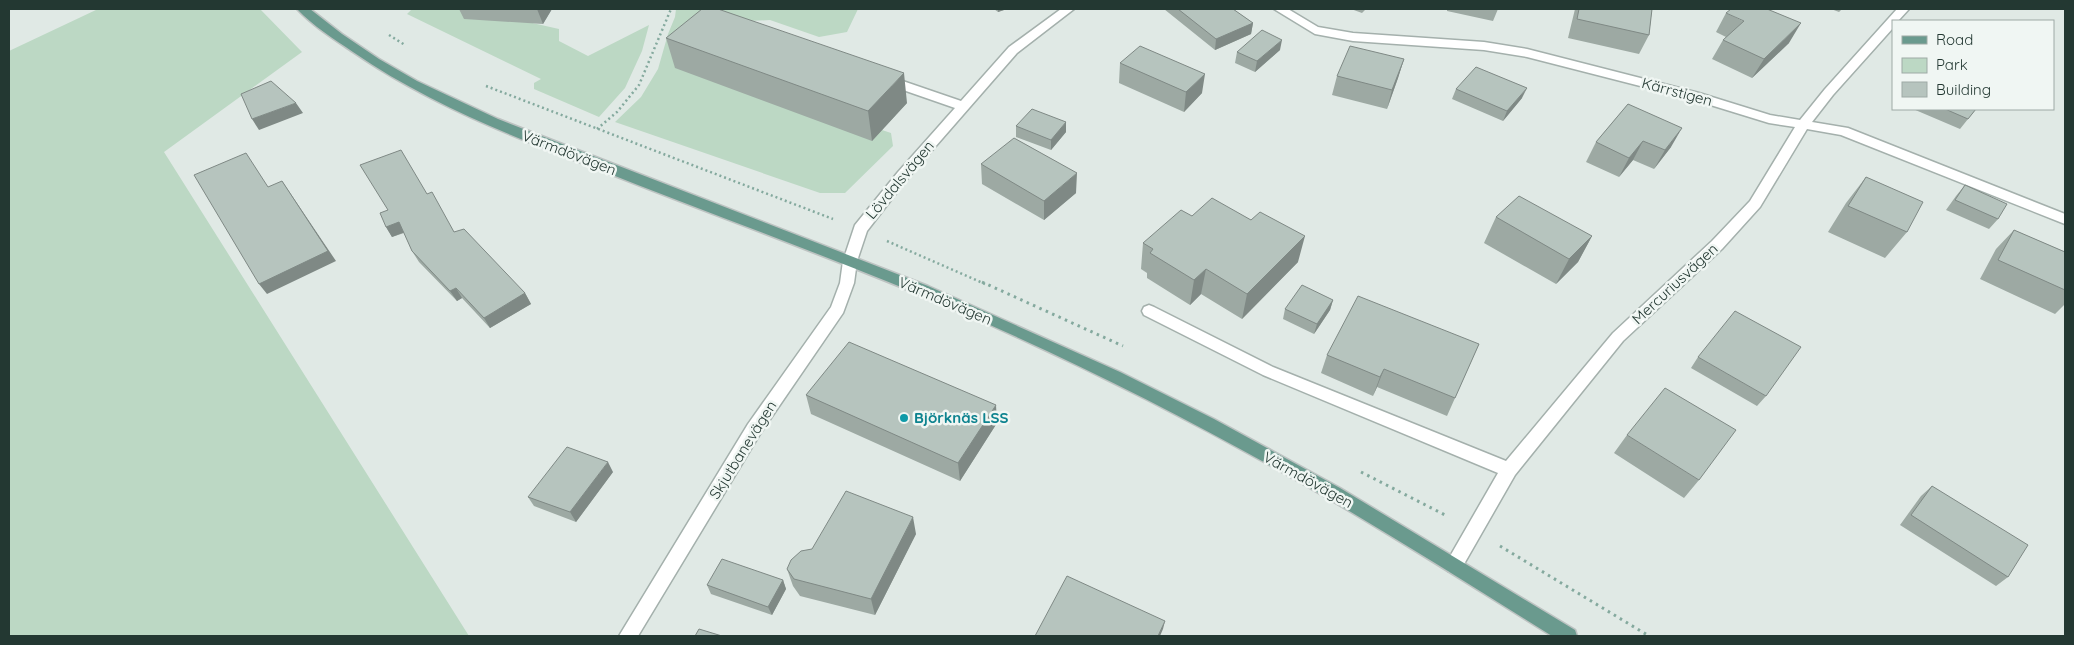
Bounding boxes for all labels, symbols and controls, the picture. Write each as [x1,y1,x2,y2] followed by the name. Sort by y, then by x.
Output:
[1892,20,2054,110] legend
[1936,30,1973,49] text: Road
[1936,55,1968,74] text: Park
[1640,73,1715,110] street label: Kärrstigen
[1936,80,1991,99] text: Building
[519,126,619,179] street label: Värmdövägen
[861,137,938,223] street label: Lövdalsvägen
[1628,239,1722,328] street label: Mercuriusvägen
[896,272,995,329] street label: Värmdövägen
[705,397,780,502] street label: Skjutbanevägen
[914,408,1009,427] place label: Björknäs LSS
[898,412,910,424] marker: Björknäs LSS
[1260,447,1356,512] street label: Värmdövägen

